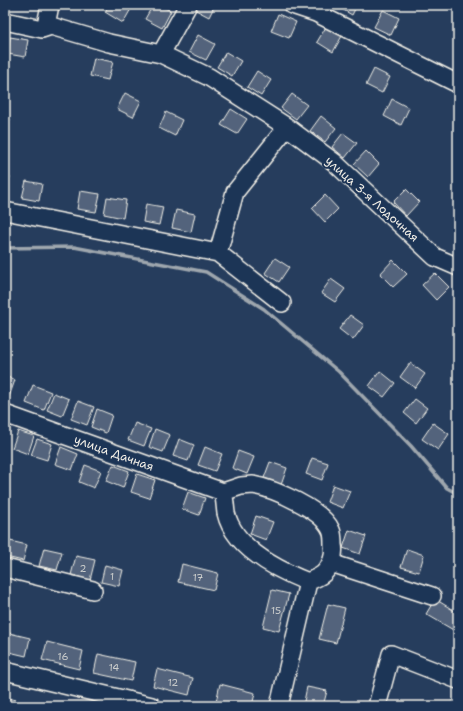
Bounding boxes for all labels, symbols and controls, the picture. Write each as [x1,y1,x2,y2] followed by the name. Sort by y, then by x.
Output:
[322,153,422,245] street label: улица 3-я Лодочная
[72,431,156,475] street label: улица Дачная
[80,562,87,575] house number: 2
[110,570,114,583] house number: 1
[193,571,203,584] house number: 17
[271,604,281,617] house number: 15
[58,650,68,663] house number: 16
[109,661,119,674] house number: 14
[168,676,178,689] house number: 12

